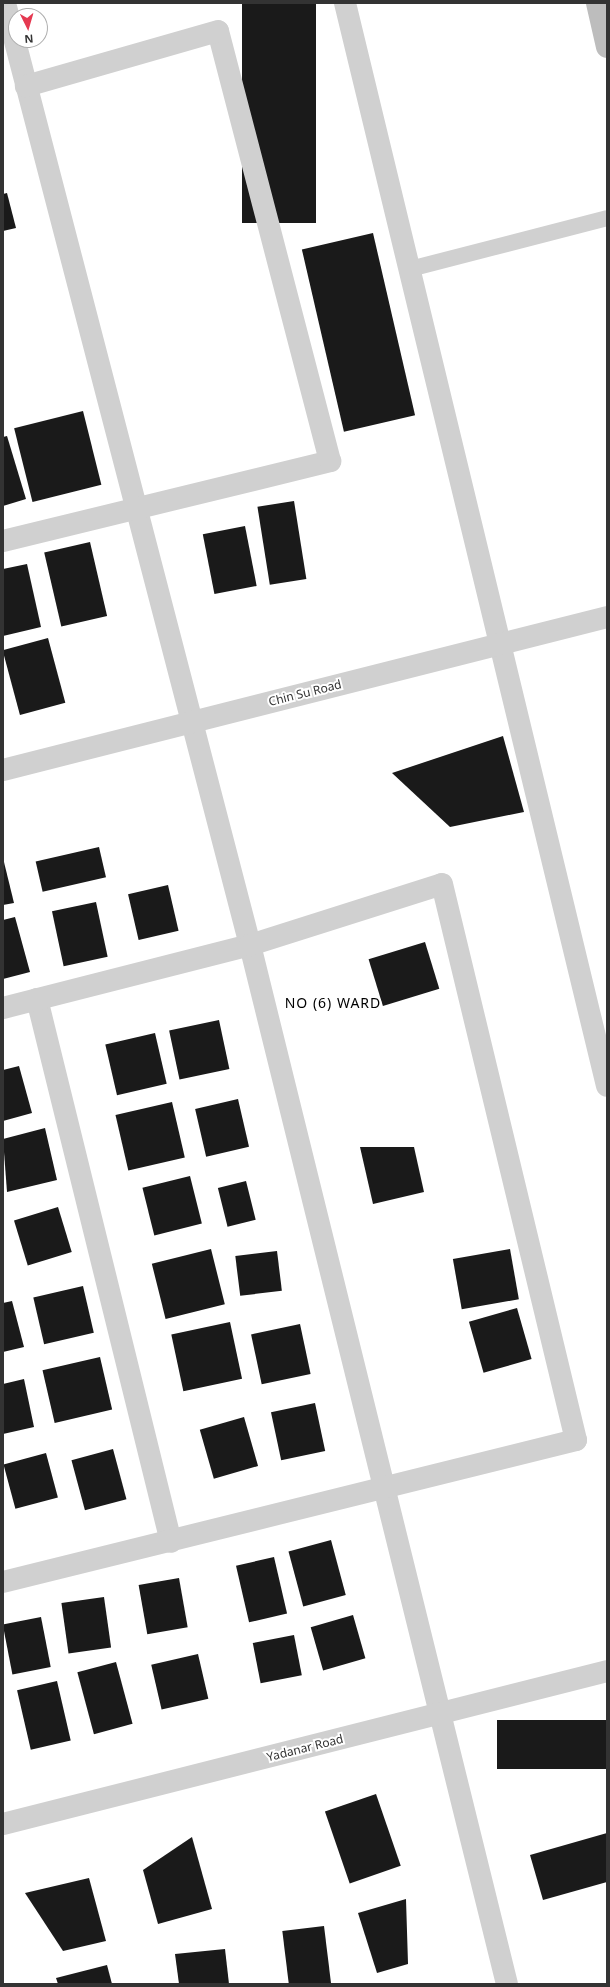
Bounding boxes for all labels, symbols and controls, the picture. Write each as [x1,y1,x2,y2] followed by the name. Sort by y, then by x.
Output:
[8,8,48,48] north arrow
[24,32,34,47] text: N
[267,677,343,709] street label: Chin Su Road
[285,995,381,1011] district label: NO (6) WARD
[265,1732,345,1764] street label: Yadanar Road

